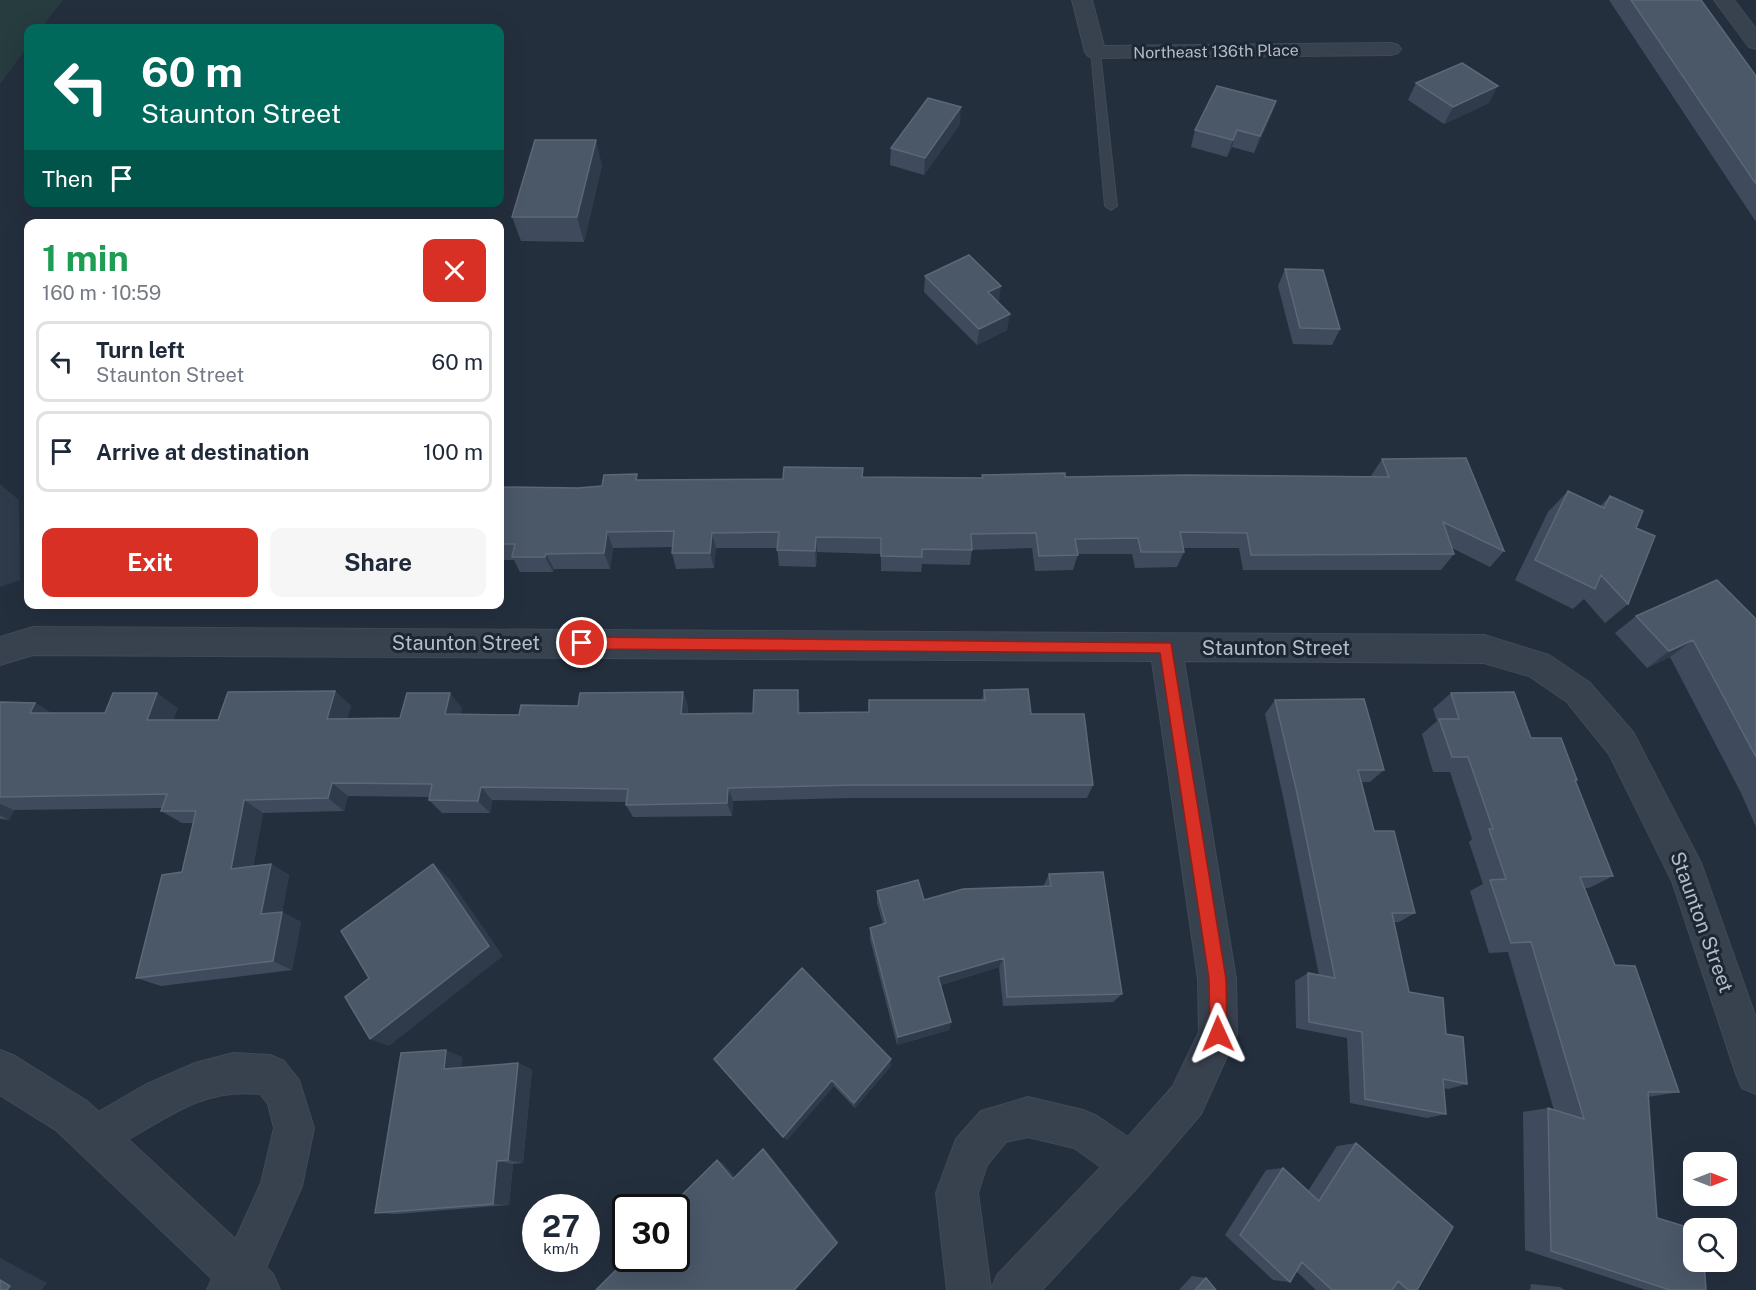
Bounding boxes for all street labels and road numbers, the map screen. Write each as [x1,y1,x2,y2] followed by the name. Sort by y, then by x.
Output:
[1133,41,1299,62] street label: Northeast 136th Place
[392,631,540,655] street label: Staunton Street
[1202,636,1350,660] street label: Staunton Street
[1665,848,1739,996] street label: Staunton Street

